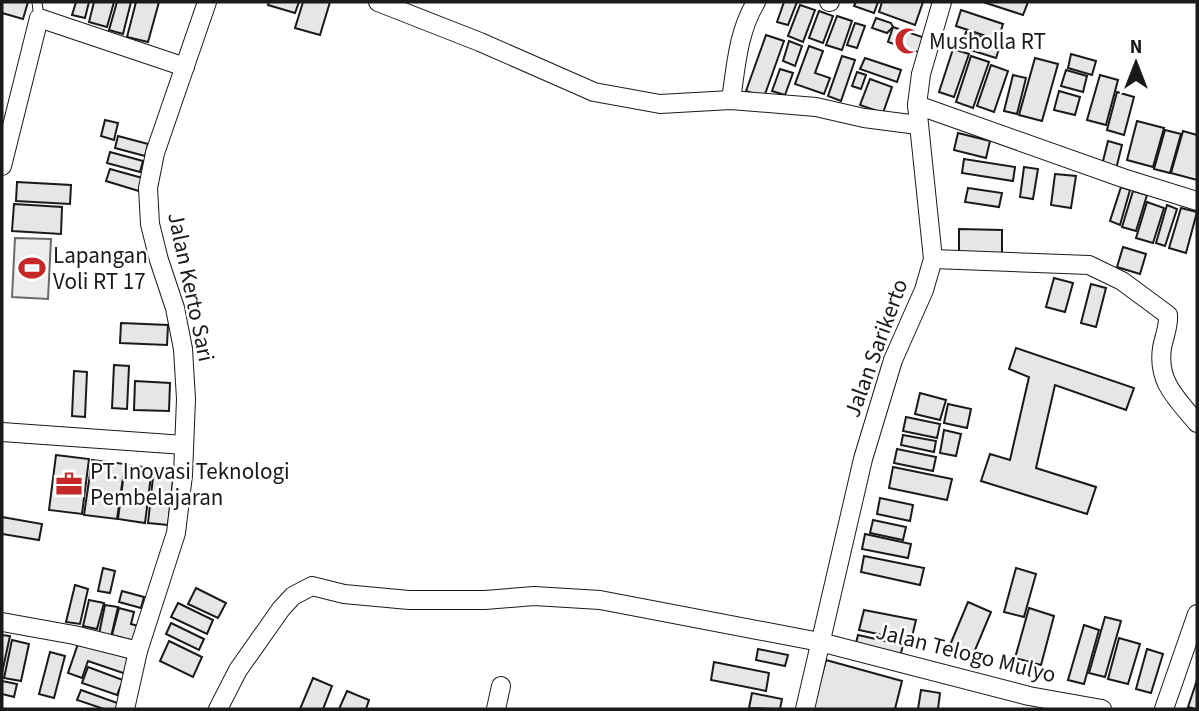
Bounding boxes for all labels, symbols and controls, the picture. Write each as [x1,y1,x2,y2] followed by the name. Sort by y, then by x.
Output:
[929,25,1046,58] place label: Musholla RT
[893,26,923,56] mosque icon: Musholla RT
[1101,28,1171,98] north arrow
[1130,34,1142,61] text: N
[159,209,223,365] street label: Jalan Kerto Sari
[53,239,148,298] place label: Lapangan Voli RT 17
[17,253,47,283] sports icon: Lapangan Voli RT 17
[836,274,916,422] street label: Jalan Sarikerto
[90,455,290,514] place label: PT. Inovasi Teknologi Pembelajaran
[54,469,84,499] office icon: PT. Inovasi Teknologi Pembelajaran
[873,615,1059,691] street label: Jalan Telogo Mulyo

